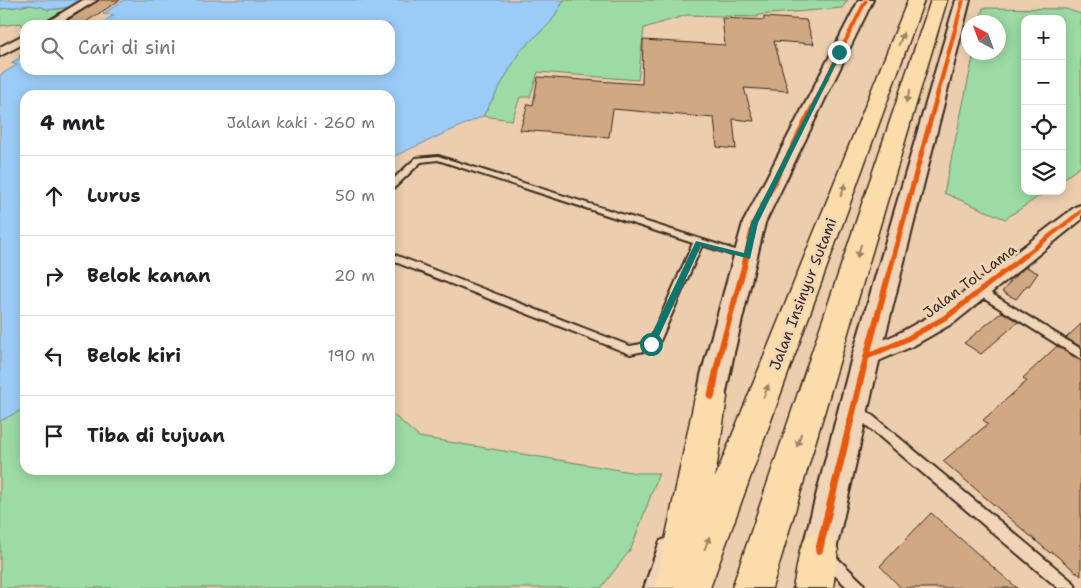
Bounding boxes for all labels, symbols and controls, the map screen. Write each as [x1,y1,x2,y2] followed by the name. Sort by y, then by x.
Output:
[961,15,1006,60] north arrow
[1021,15,1066,195] map controls
[1021,15,1066,60] button: +
[20,20,395,75] search box
[898,31,906,46] one-way arrow
[38,34,66,62] icon: search
[78,35,176,60] text: Cari di sini
[828,41,851,64] route end
[1021,60,1066,105] button: −
[904,89,912,104] one-way arrow
[1021,105,1066,150] button: locate
[40,109,105,137] text: 4 mnt
[227,112,375,133] text: Jalan kaki · 260 m
[1021,150,1066,195] button: layers
[40,182,68,210] icon: ahead
[839,182,847,197] one-way arrow
[87,183,141,208] text: Lurus
[335,185,375,206] text: 50 m
[765,215,841,373] street label: Jalan Insinyur Sutami
[919,239,1021,323] street label: Jalan Tol Lama
[855,244,862,259] one-way arrow
[40,262,68,290] icon: right
[87,263,211,288] text: Belok kanan
[334,265,375,286] text: 20 m
[640,333,663,356] route start
[40,342,68,370] icon: left
[87,343,181,368] text: Belok kiri
[328,345,375,366] text: 190 m
[762,383,770,398] one-way arrow
[40,422,68,450] icon: arrive
[87,423,225,448] text: Tiba di tujuan
[795,432,802,447] one-way arrow
[704,535,711,550] one-way arrow

